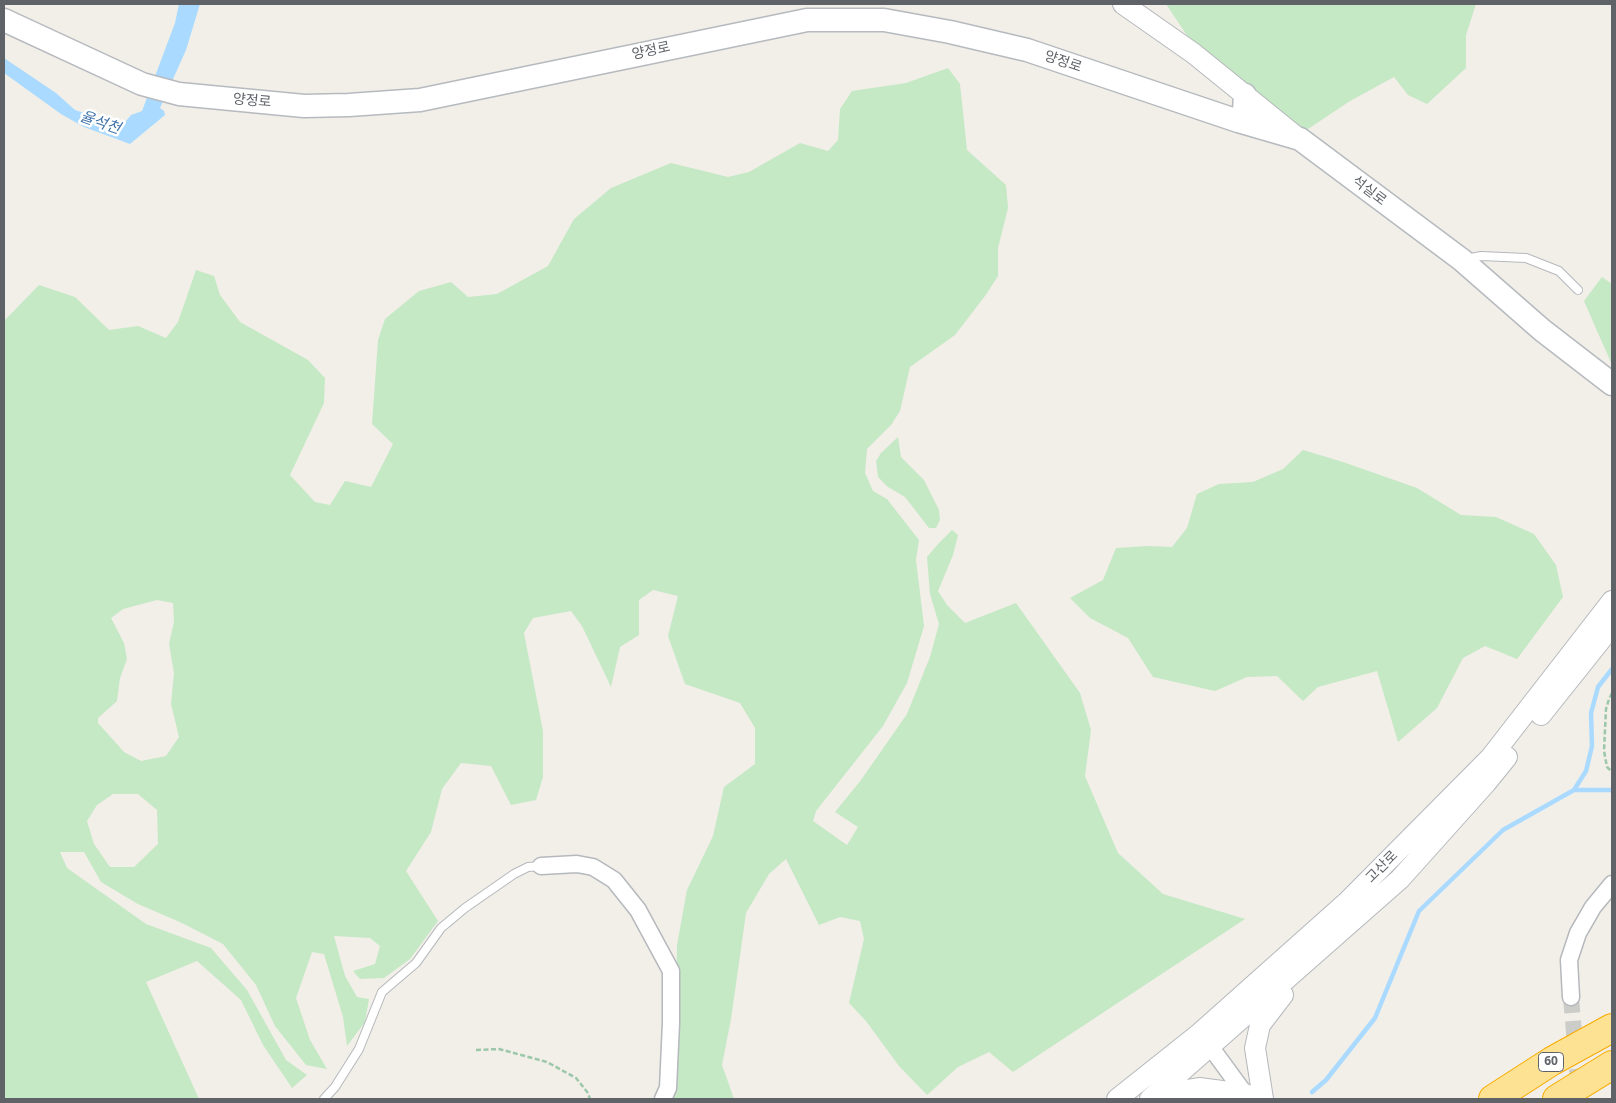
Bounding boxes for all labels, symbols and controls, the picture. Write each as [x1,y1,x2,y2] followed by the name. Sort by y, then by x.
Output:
[630,39,672,63] street label: 양정로
[1042,48,1084,76] street label: 양정로
[232,91,272,111] street label: 양정로
[77,108,123,138] water label: 율석천
[1349,173,1389,209] street label: 석실로
[1362,847,1402,887] street label: 고산로
[1538,1052,1564,1072] road number: 60

